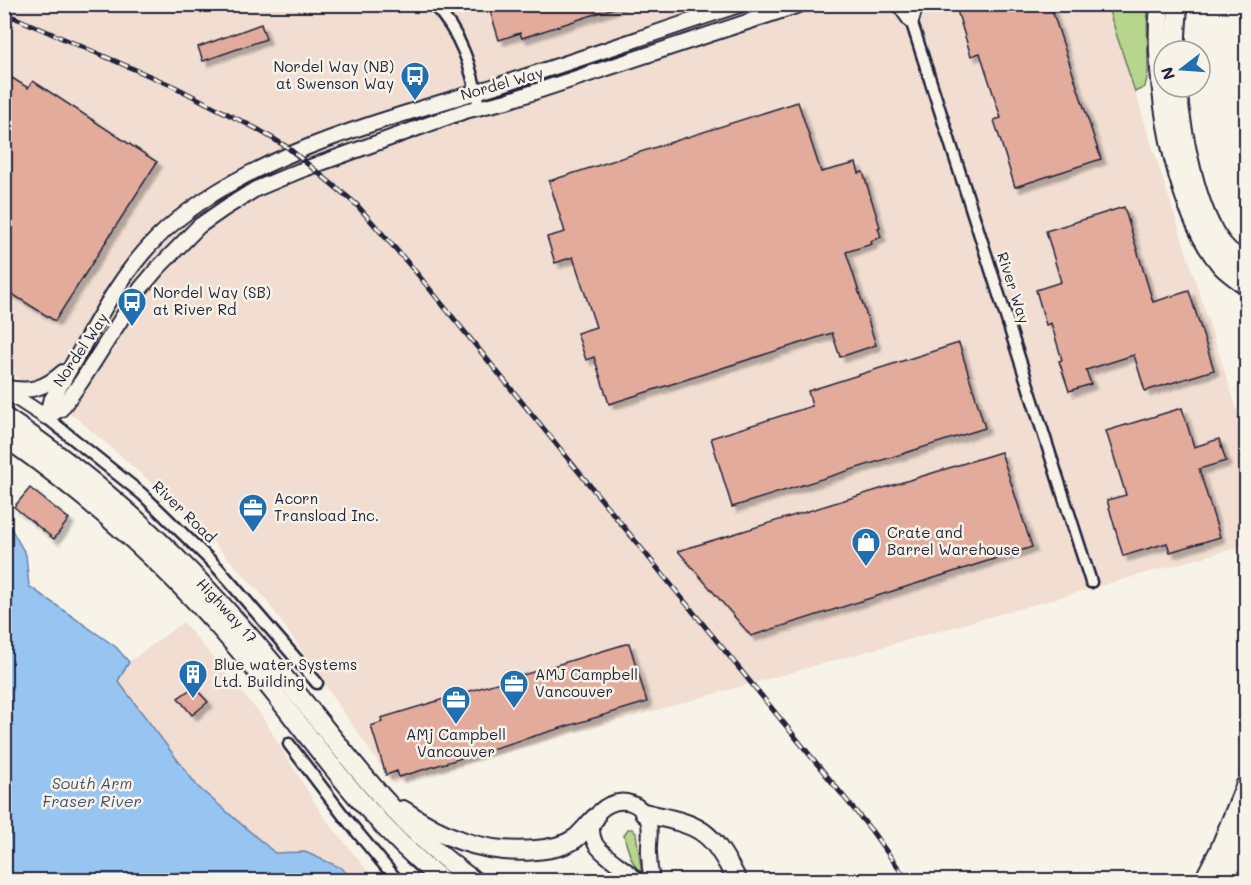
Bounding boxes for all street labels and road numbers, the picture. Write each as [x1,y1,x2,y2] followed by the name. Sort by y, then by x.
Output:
[458,62,546,104] street label: Nordel Way
[993,249,1035,326] street label: River Way
[48,308,112,390] street label: Nordel Way
[149,476,221,547] street label: River Road
[193,573,262,647] street label: Highway 17

